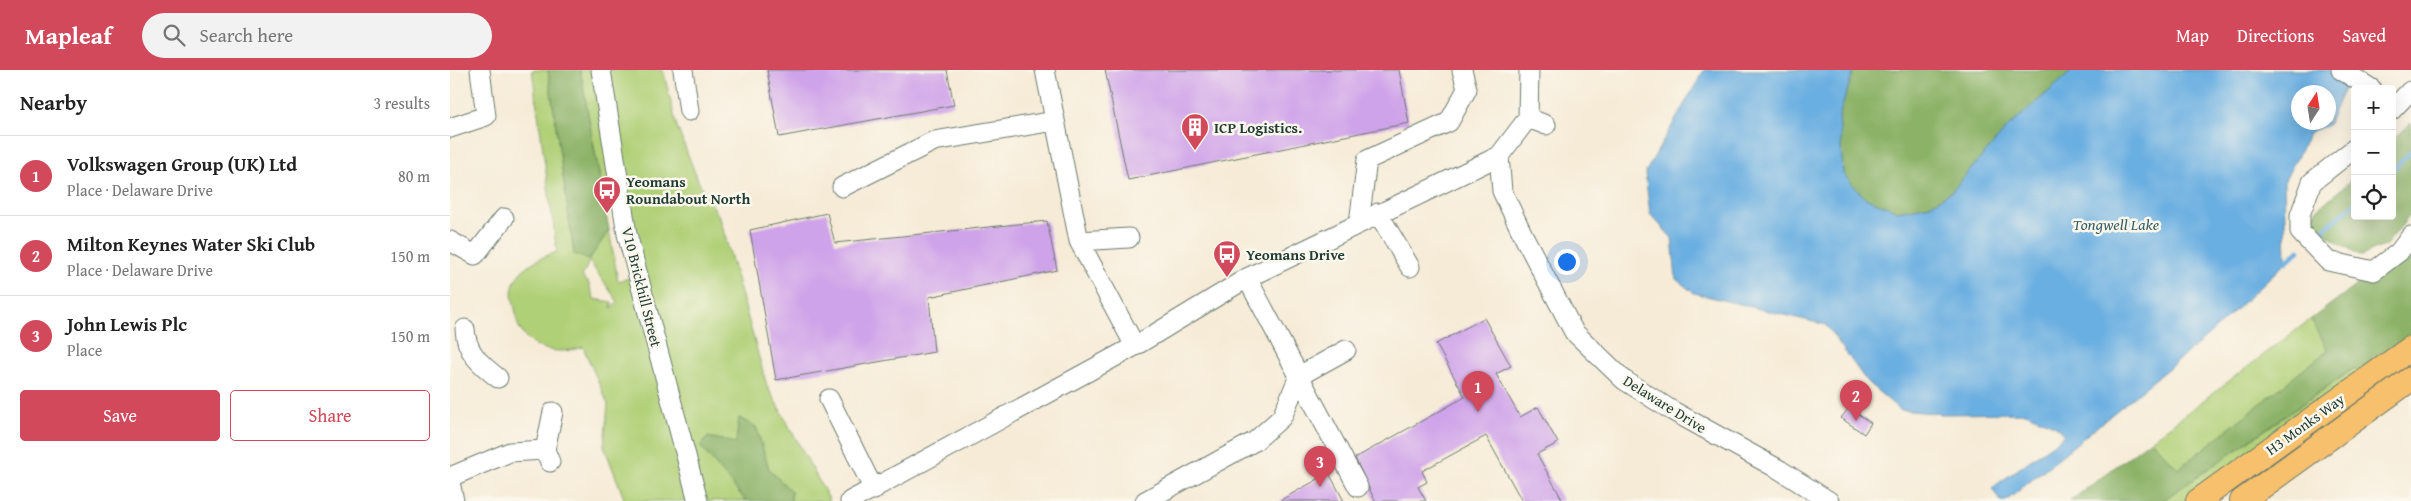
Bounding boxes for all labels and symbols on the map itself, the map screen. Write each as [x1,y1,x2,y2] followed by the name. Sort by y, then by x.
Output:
[2291,85,2336,130] north arrow
[1180,112,1210,151] building icon: ICP Logistics.
[1214,117,1302,138] place label: ICP Logistics.
[626,171,750,209] place label: Yeomans Roundabout North
[592,175,622,214] bus stop icon: Yeomans Roundabout North
[2073,212,2160,236] water label: Tongwell Lake
[617,225,667,350] street label: V10 Brickhill Street
[1212,239,1242,278] bus stop icon: Yeomans Drive
[1246,244,1345,265] place label: Yeomans Drive
[1554,249,1580,275] your location
[1619,370,1711,438] street label: Delaware Drive
[1462,371,1494,412] pin: 1
[1840,380,1872,421] pin: 2
[2261,388,2349,460] street label: H3 Monks Way
[1304,446,1336,487] pin: 3

